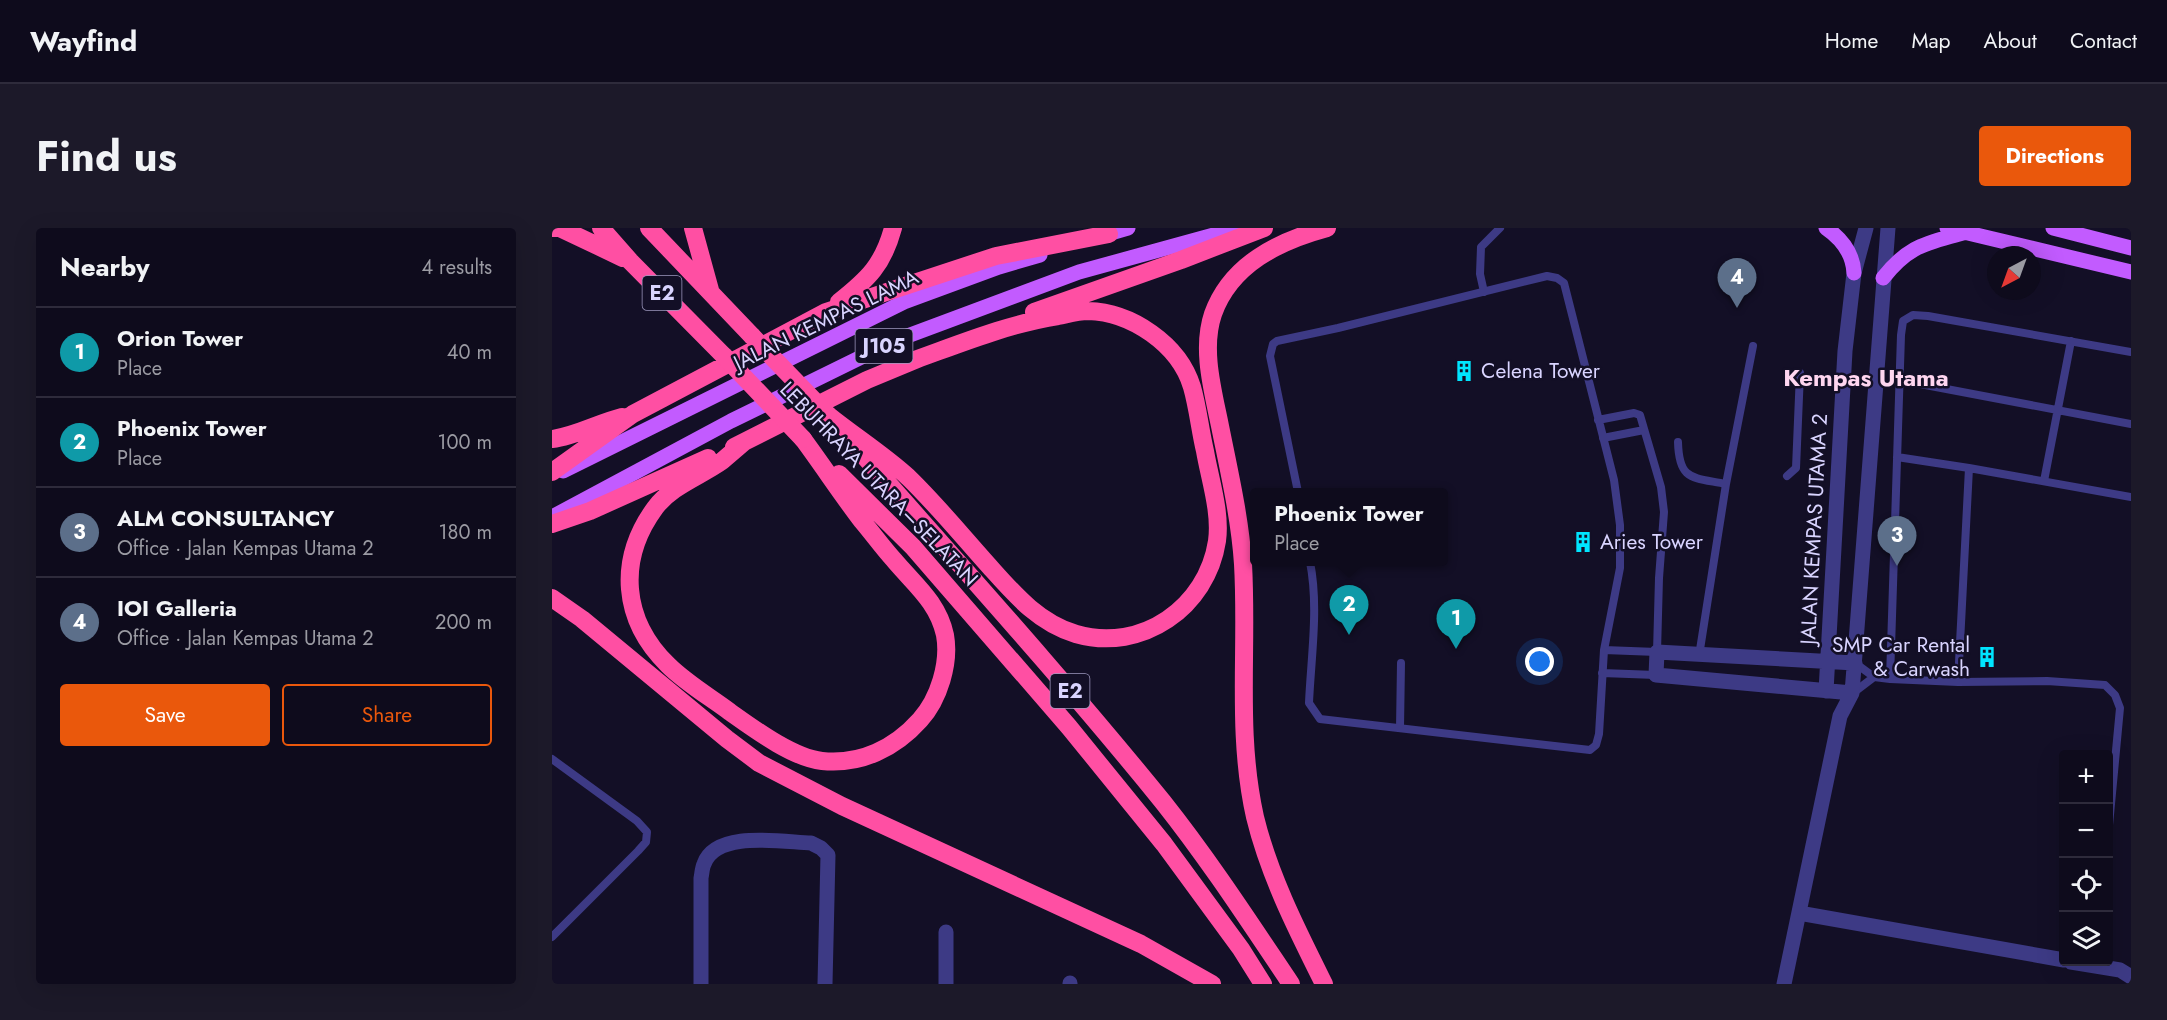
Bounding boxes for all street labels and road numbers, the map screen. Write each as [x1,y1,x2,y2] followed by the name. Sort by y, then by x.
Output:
[726,262,924,379] street label: JALAN KEMPAS LAMA
[642,276,682,310] road number: E2
[856,329,912,363] road number: J105
[773,375,985,593] street label: LEBUHRAYA UTARA–SELATAN
[1793,413,1835,648] street label: JALAN KEMPAS UTAMA 2
[1050,674,1090,708] road number: E2

